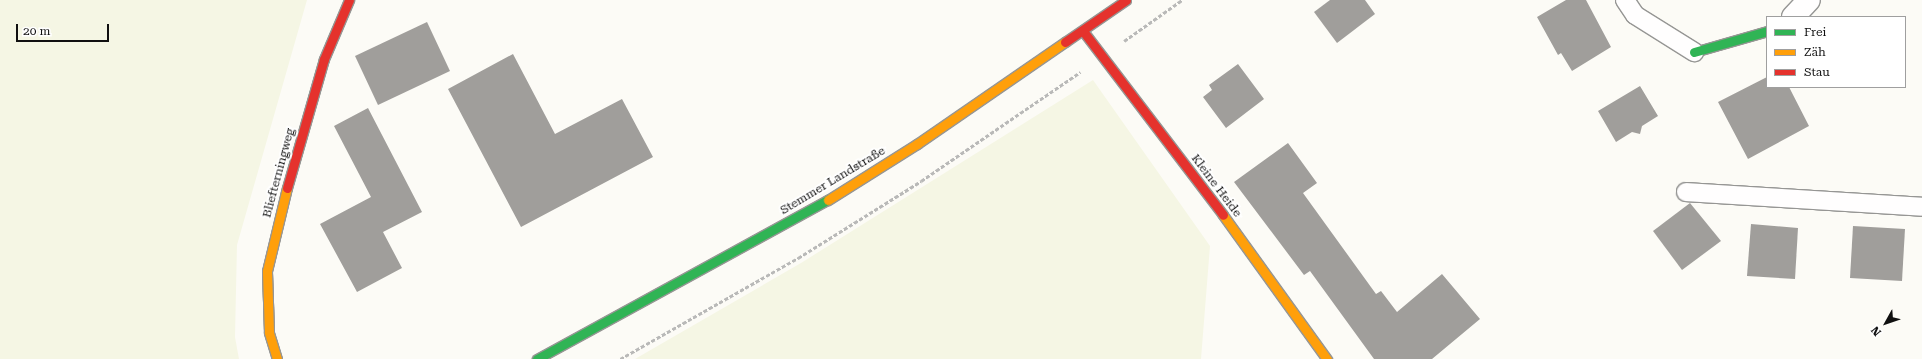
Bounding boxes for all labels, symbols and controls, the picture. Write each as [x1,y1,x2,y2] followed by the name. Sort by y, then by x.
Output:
[18,16,111,42] scale bar
[1766,16,1906,88] legend
[23,24,50,38] text: 20 m
[1804,25,1826,39] text: Frei
[1804,45,1826,59] text: Zäh
[1804,65,1830,79] text: Stau
[260,127,298,219] street label: Bliefterningweg
[778,144,888,218] street label: Stemmer Landstraße
[1188,152,1244,220] street label: Kleine Heide
[1866,303,1906,343] north arrow
[1869,324,1884,338] text: N

